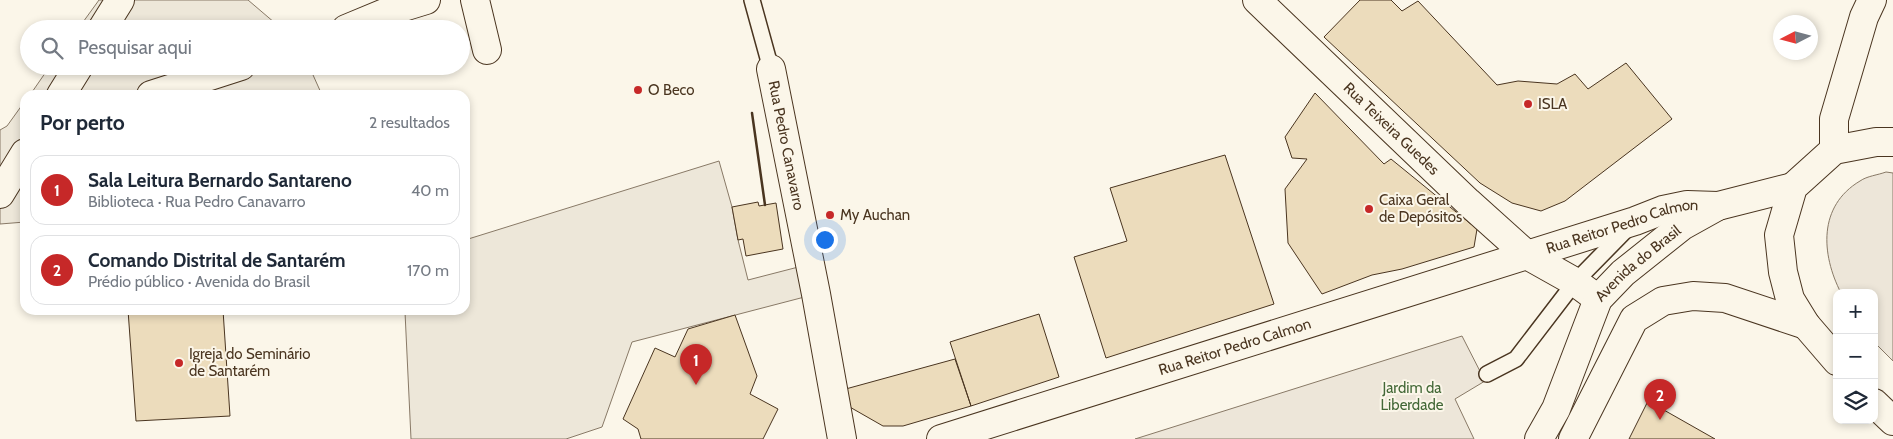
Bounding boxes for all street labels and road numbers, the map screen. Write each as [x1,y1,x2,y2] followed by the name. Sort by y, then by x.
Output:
[765,79,808,212] street label: Rua Pedro Canavarro
[1340,79,1443,179] street label: Rua Teixeira Guedes
[1544,196,1699,257] street label: Rua Reitor Pedro Calmon
[1591,221,1685,305] street label: Avenida do Brasil
[1156,314,1313,379] street label: Rua Reitor Pedro Calmon

